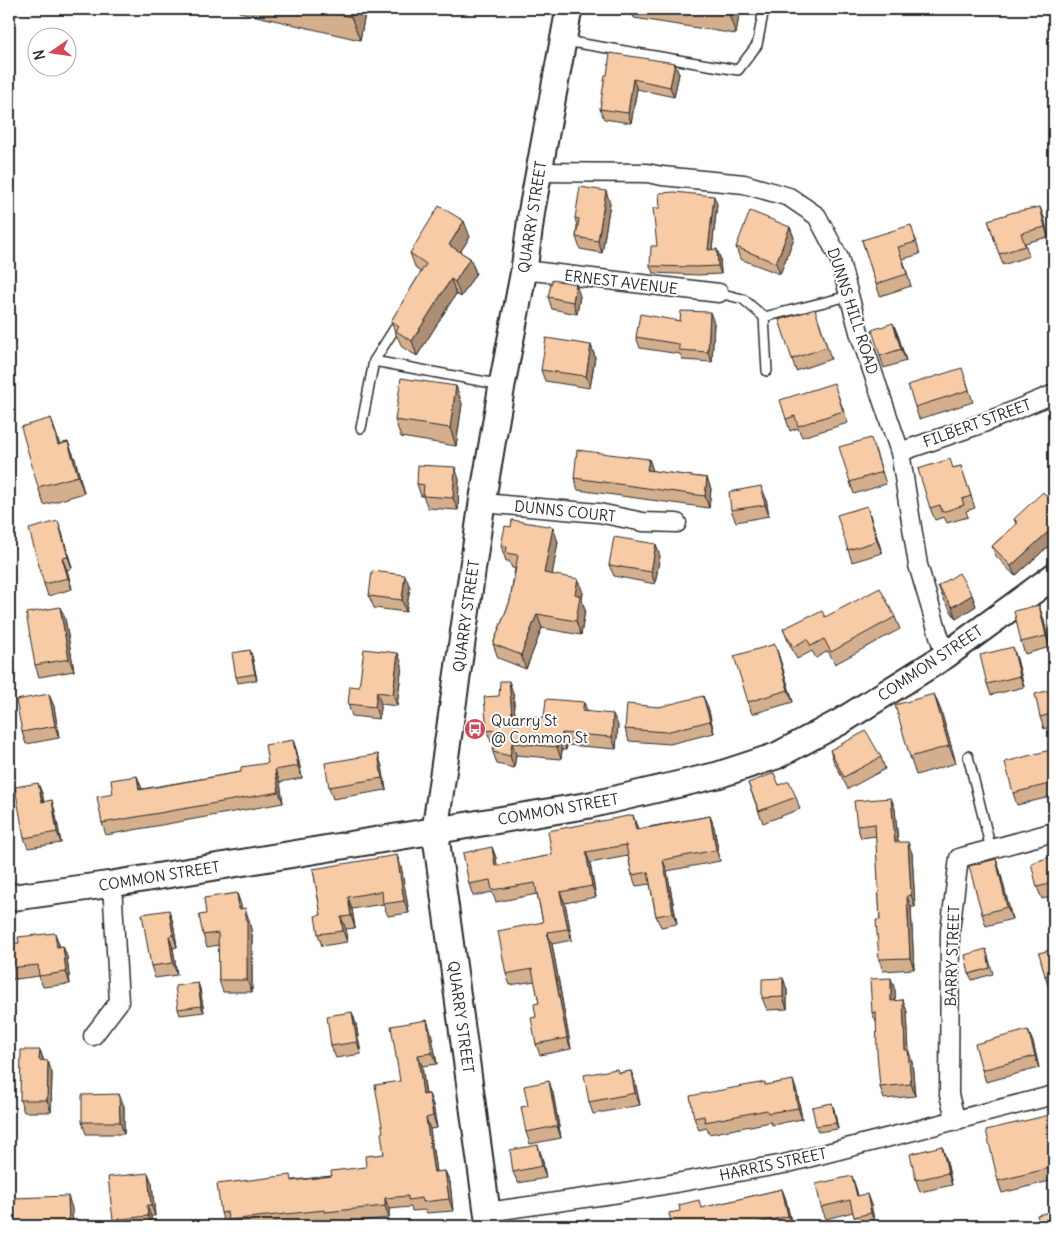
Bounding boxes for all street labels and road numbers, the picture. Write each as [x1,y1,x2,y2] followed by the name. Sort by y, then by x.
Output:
[514,159,550,274] street label: QUARRY STREET
[824,245,882,377] street label: DUNNS HILL ROAD
[563,266,679,298] street label: ERNEST AVENUE
[920,395,1034,451] street label: FILBERT STREET
[513,496,617,526] street label: DUNNS COURT
[449,559,483,673] street label: QUARRY STREET
[874,621,986,705] street label: COMMON STREET
[496,789,620,829] street label: COMMON STREET
[97,857,221,895] street label: COMMON STREET
[941,905,963,1007] street label: BARRY STREET
[444,960,478,1074] street label: QUARRY STREET
[718,1143,828,1185] street label: HARRIS STREET

